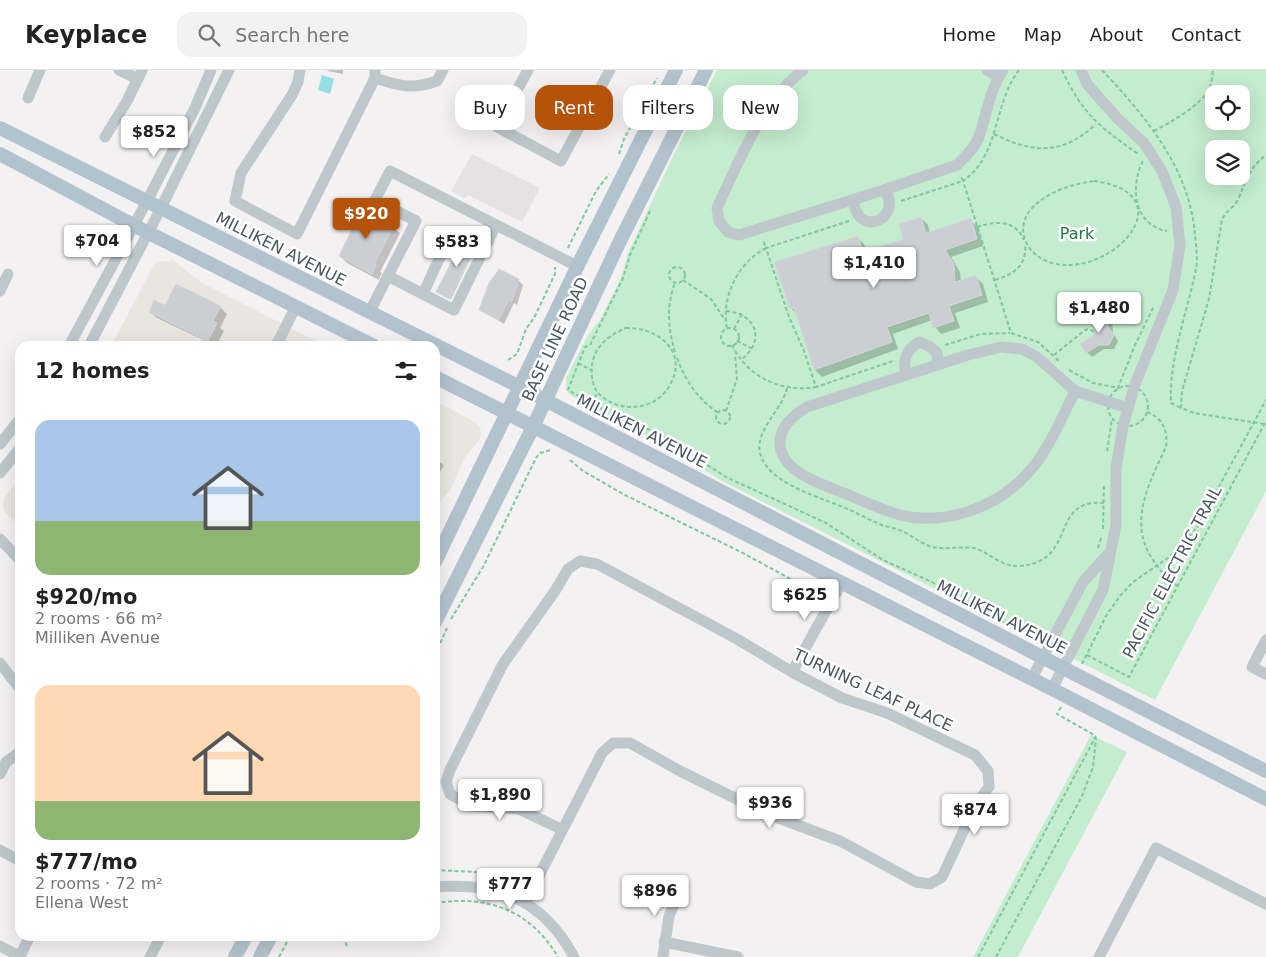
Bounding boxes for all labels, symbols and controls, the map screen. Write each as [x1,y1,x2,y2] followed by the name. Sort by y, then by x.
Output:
[177,12,527,57] search box
[25,21,147,49] text: Keyplace
[195,21,223,49] icon: search
[235,24,349,46] text: Search here
[943,24,996,45] text: Home
[1024,24,1062,45] text: Map
[1090,24,1143,45] text: About
[1171,24,1241,45] text: Contact
[455,85,525,130] chip: Buy
[535,85,613,130] chip: Rent
[623,85,713,130] chip: Filters
[723,85,798,130] chip: New
[1205,85,1250,185] map controls
[1205,85,1250,130] button: locate
[124,116,184,158] pin: $852
[132,122,176,141] text: $852
[1205,140,1250,185] button: layers
[336,198,396,240] pin: $920
[344,204,388,223] text: $920
[213,208,349,290] street label: MILLIKEN AVENUE
[67,224,127,267] pin: $704
[1060,224,1095,243] park label: Park
[427,226,487,268] pin: $583
[75,231,119,250] text: $704
[435,232,479,251] text: $583
[833,246,915,289] pin: $1,410
[843,253,905,272] text: $1,410
[518,274,592,404] street label: BASE LINE ROAD
[1058,292,1140,334] pin: $1,480
[1068,298,1130,317] text: $1,480
[392,357,420,385] icon: filters
[35,359,150,383] text: 12 homes
[574,390,710,472] street label: MILLIKEN AVENUE
[183,453,273,543] icon: home
[1118,483,1226,661] street label: PACIFIC ELECTRIC TRAIL
[934,576,1070,658] street label: MILLIKEN AVENUE
[775,578,835,621] pin: $625
[35,585,137,609] text: $920/mo
[783,585,827,604] text: $625
[35,609,163,628] text: 2 rooms · 66 m²
[35,628,160,647] text: Milliken Avenue
[789,644,956,735] street label: TURNING LEAF PLACE
[183,718,273,808] icon: home
[459,778,541,821] pin: $1,890
[469,785,531,804] text: $1,890
[740,786,800,829] pin: $936
[748,793,792,812] text: $936
[945,794,1005,836] pin: $874
[953,800,997,819] text: $874
[35,850,137,874] text: $777/mo
[480,868,540,910] pin: $777
[35,874,163,893] text: 2 rooms · 72 m²
[488,874,532,893] text: $777
[625,874,685,917] pin: $896
[633,881,677,900] text: $896
[35,893,128,912] text: Ellena West

